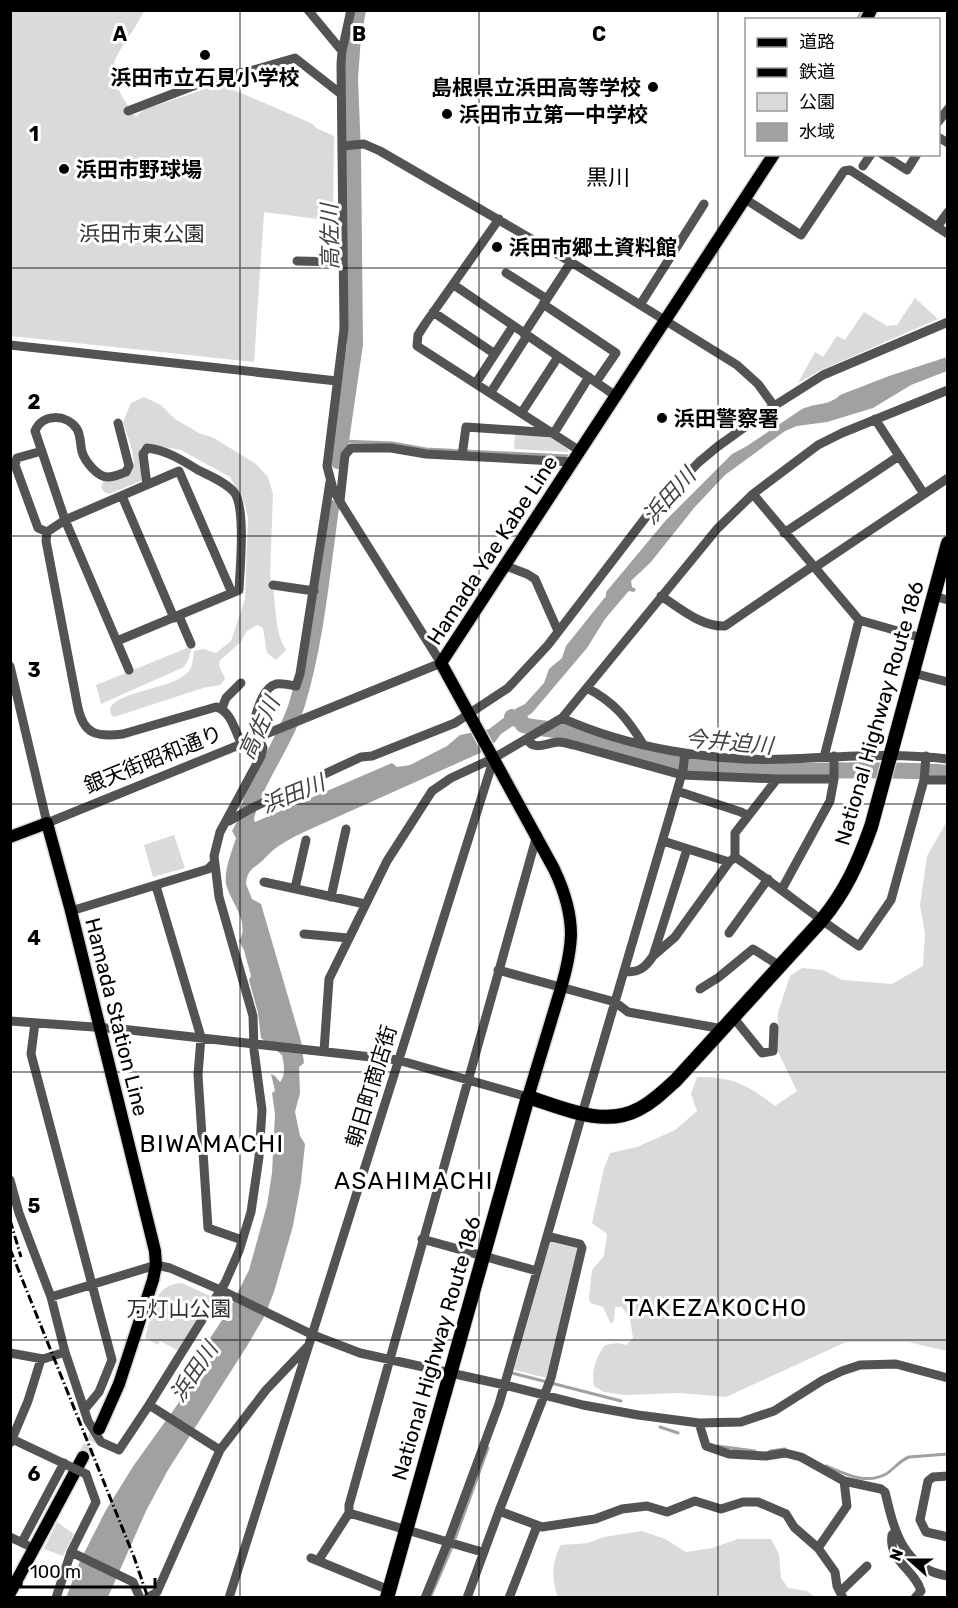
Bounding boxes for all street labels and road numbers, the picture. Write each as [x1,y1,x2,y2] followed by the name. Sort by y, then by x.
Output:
[422,451,562,649] street label: Hamada Yae Kabe Line
[829,578,929,848] street label: National Highway Route 186
[80,720,226,798] street label: 銀天街昭和通り
[80,915,154,1119] street label: Hamada Station Line
[341,1022,401,1150] street label: 朝日町商店街
[386,1213,486,1483] street label: National Highway Route 186

